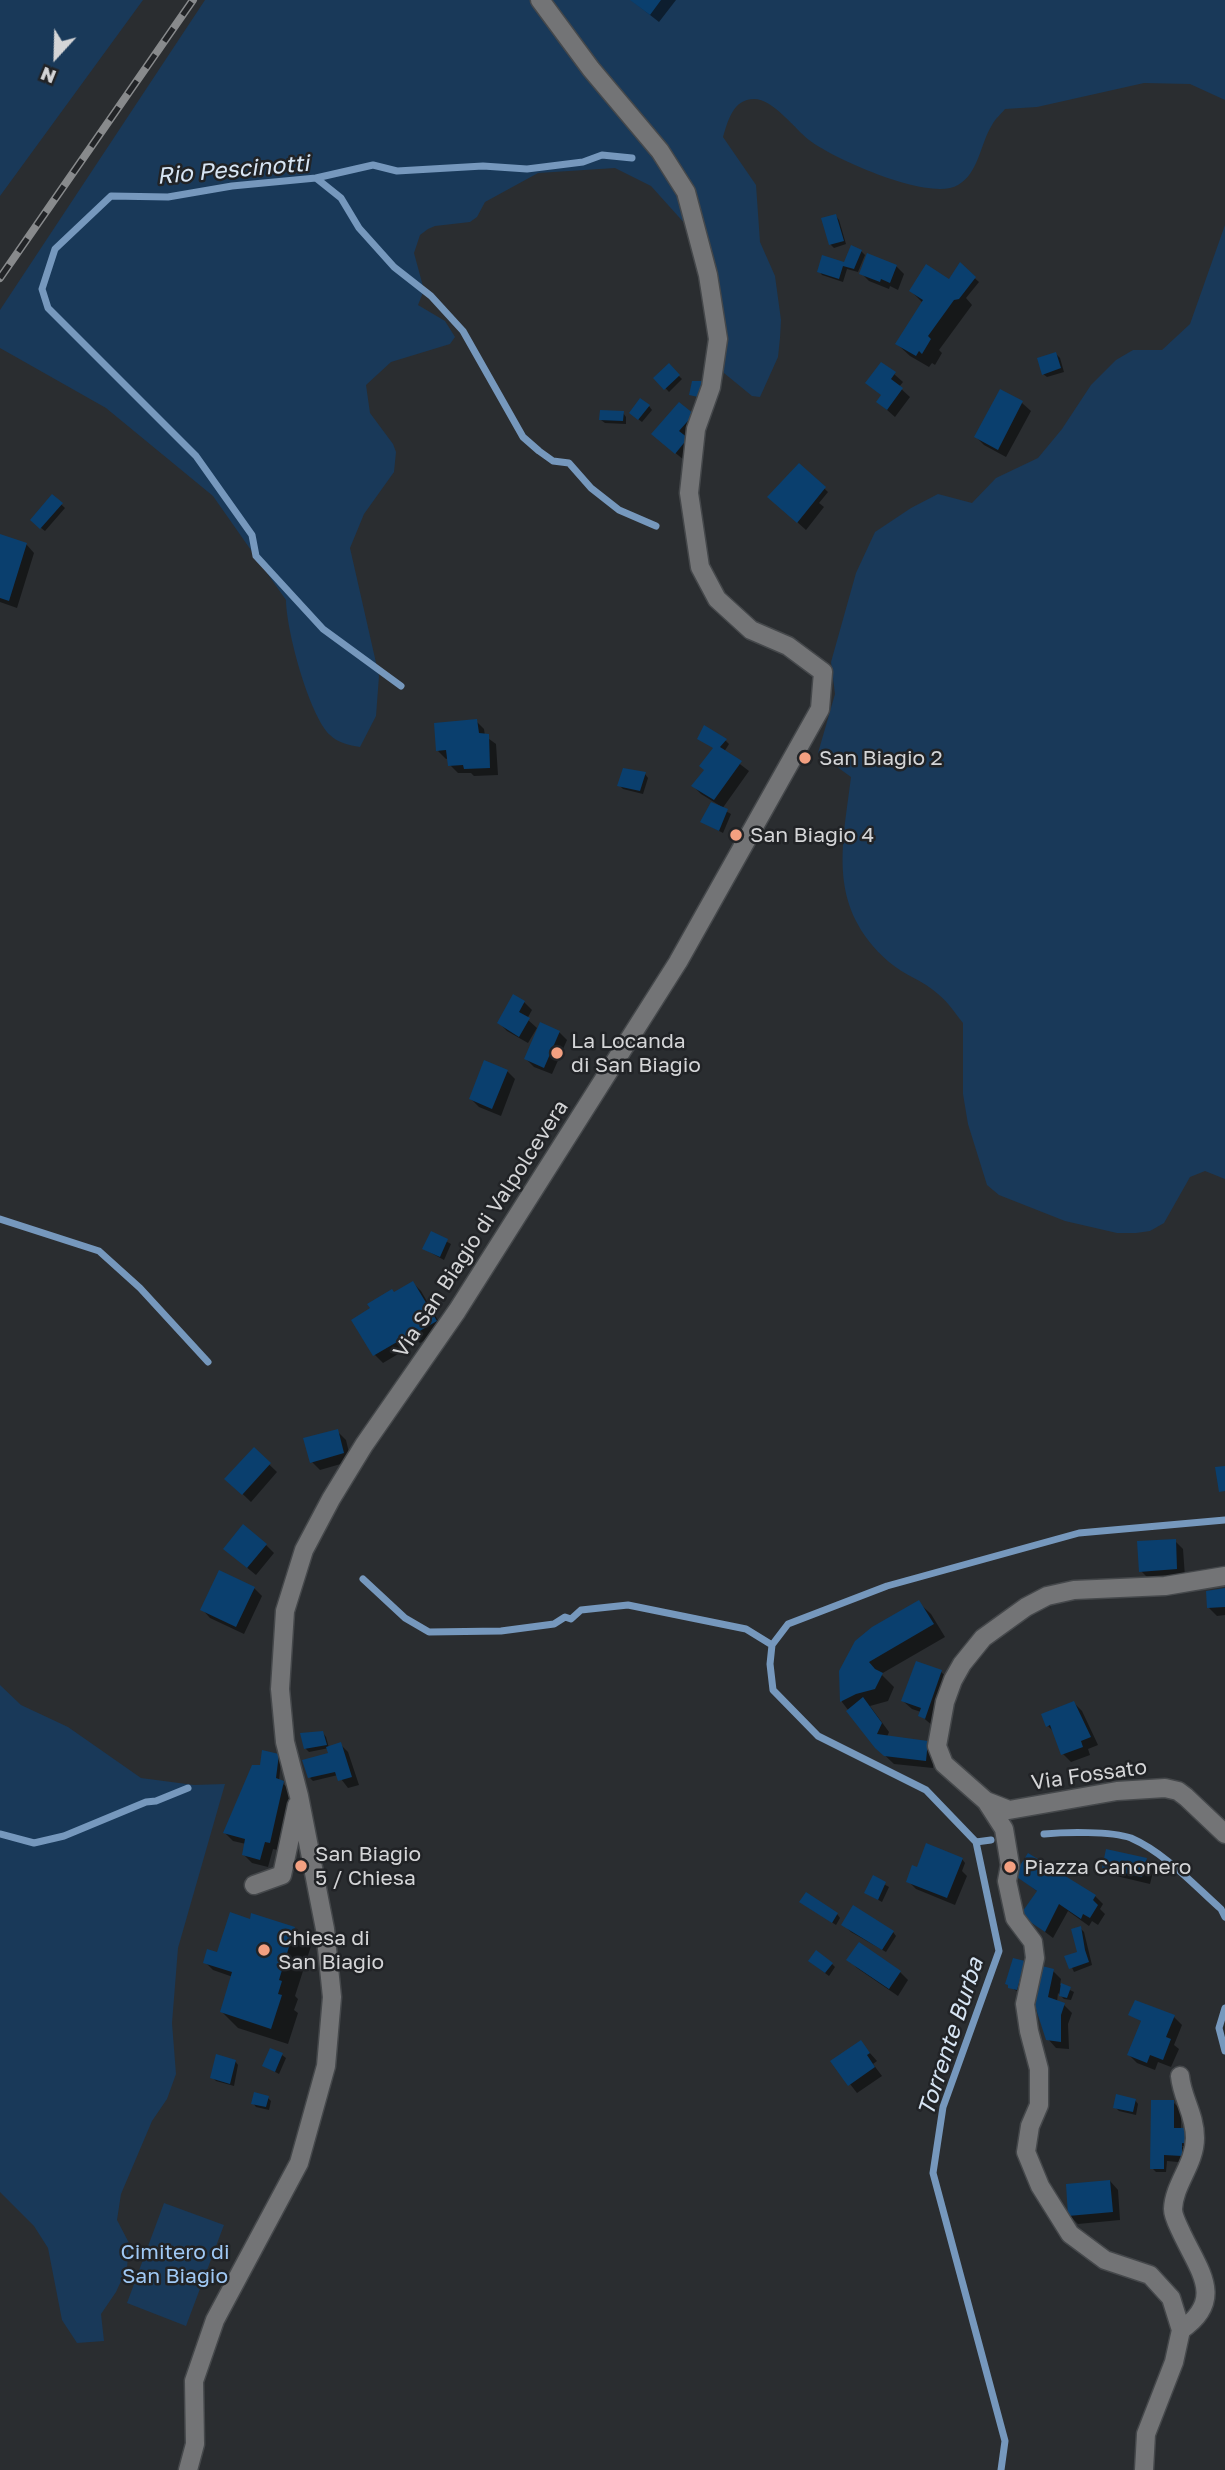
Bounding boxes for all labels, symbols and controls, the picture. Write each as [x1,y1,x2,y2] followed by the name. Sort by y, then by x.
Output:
[21,21,91,91] north arrow
[37,63,59,89] text: N
[156,150,310,190] water label: Rio Pescinotti
[819,745,943,771] place label: San Biagio 2
[797,750,813,766] marker: San Biagio 2
[750,822,874,848] place label: San Biagio 4
[728,827,744,843] marker: San Biagio 4
[571,1028,701,1078] place label: La Locanda di San Biagio
[549,1045,565,1061] marker: La Locanda di San Biagio
[388,1095,574,1363] street label: Via San Biagio di Valpolcevera
[1030,1754,1148,1796] street label: Via Fossato
[315,1841,421,1891] place label: San Biagio 5 / Chiesa
[1024,1854,1191,1880] place label: Piazza Canonero
[293,1858,309,1874] marker: San Biagio 5 / Chiesa
[1002,1859,1018,1875] marker: Piazza Canonero
[278,1925,384,1975] place label: Chiesa di San Biagio
[256,1942,272,1958] marker: Chiesa di San Biagio
[912,1954,990,2120] water label: Torrente Burba
[120,2239,230,2289] park label: Cimitero di San Biagio

